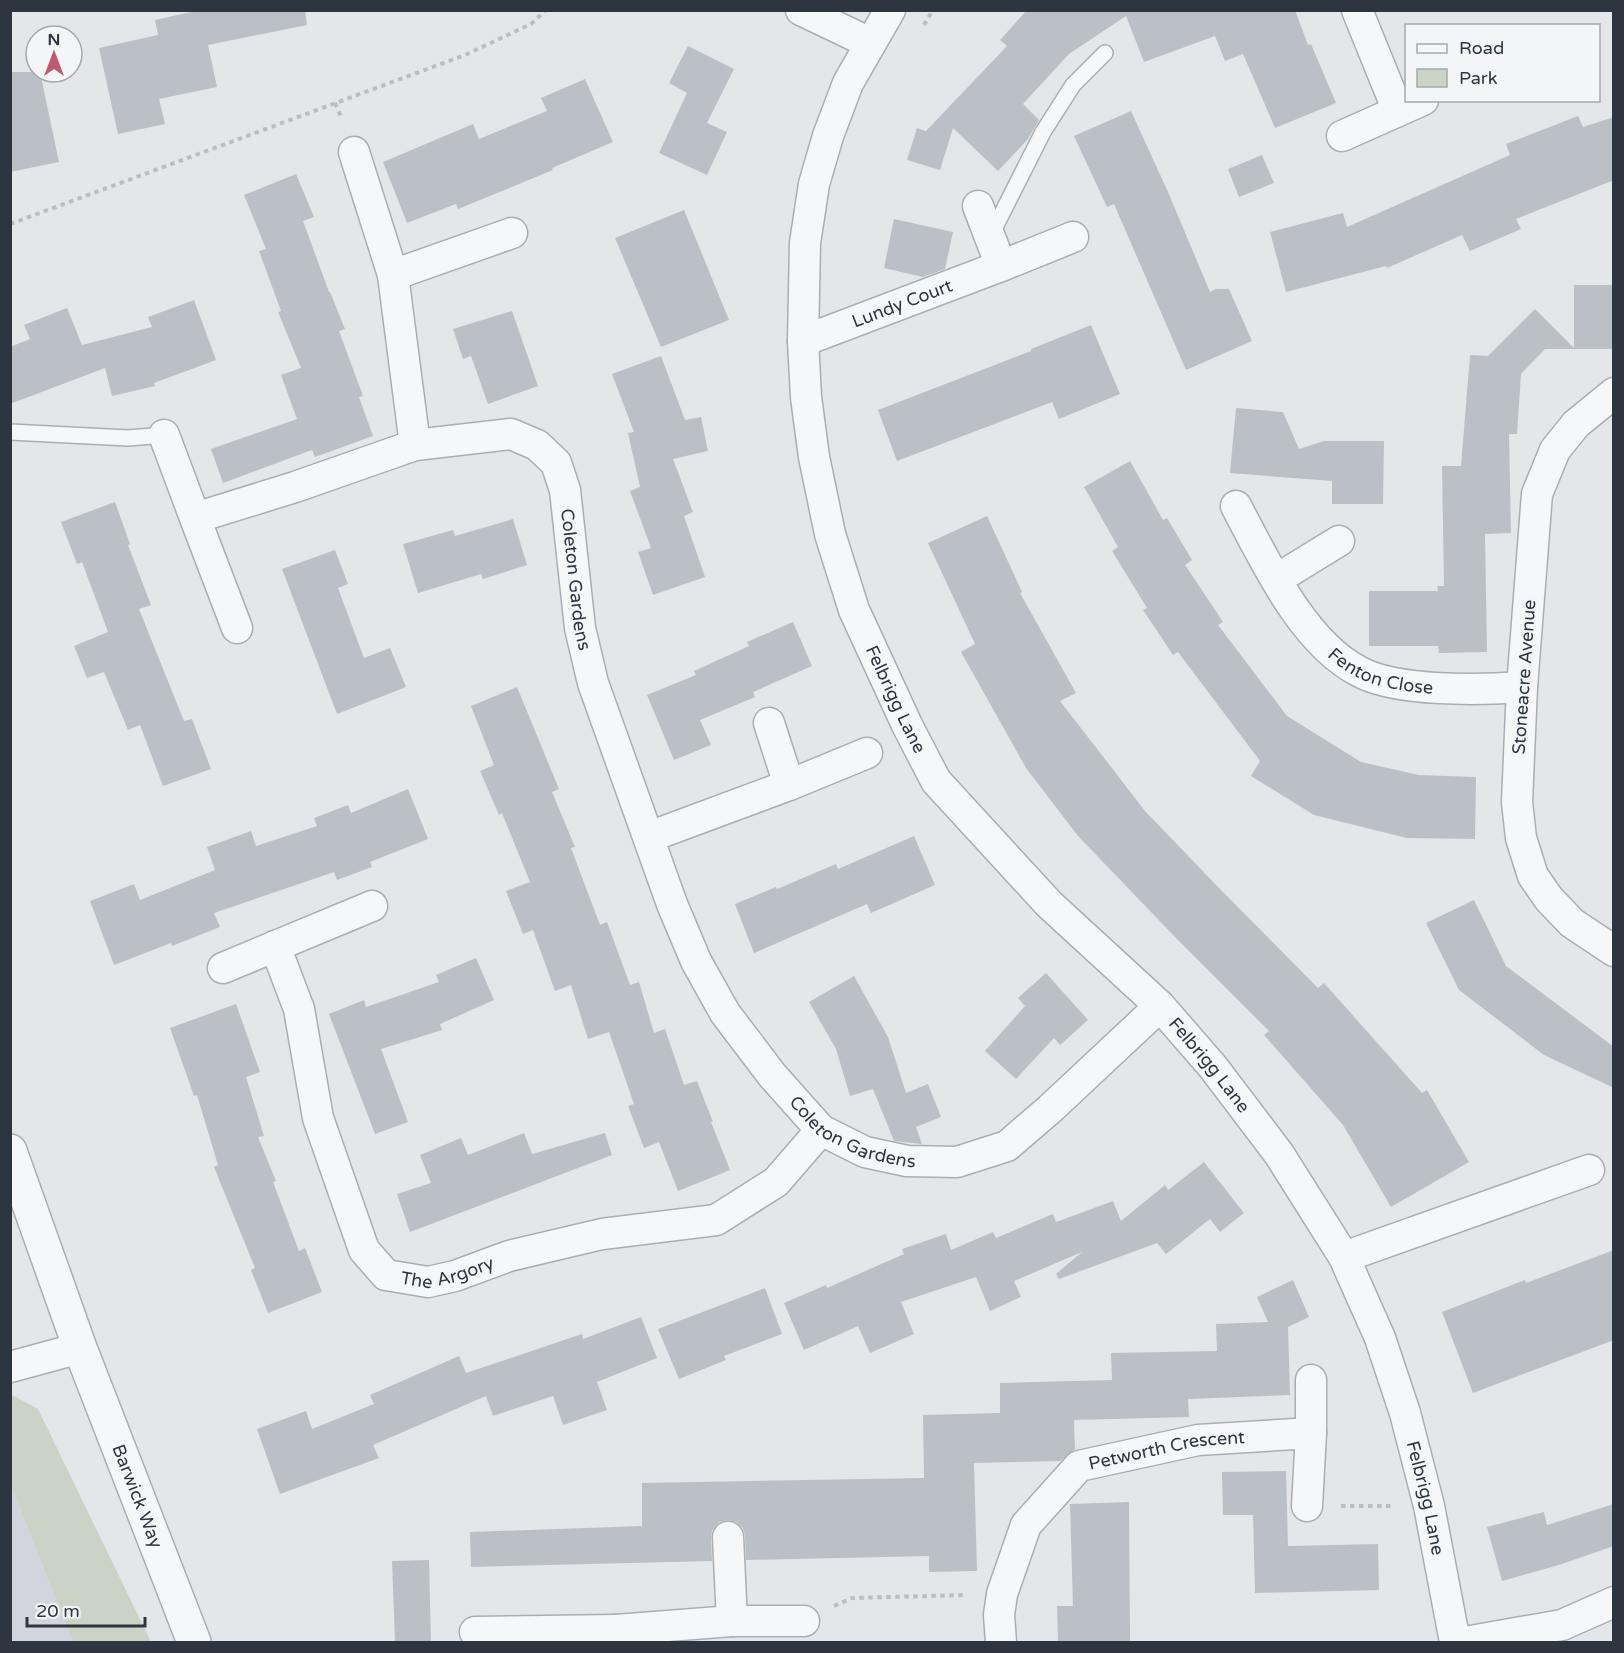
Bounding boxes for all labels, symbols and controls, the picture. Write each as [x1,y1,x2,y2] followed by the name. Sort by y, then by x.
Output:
[24,24,84,84] north arrow
[1405,24,1600,102] legend
[48,30,60,50] text: N
[1459,37,1504,59] text: Road
[1459,67,1498,89] text: Park
[849,274,956,333] street label: Lundy Court
[556,507,596,653] street label: Coleton Gardens
[1508,599,1540,755] street label: Stoneacre Avenue
[861,642,931,757] street label: Felbrigg Lane
[1324,643,1434,699] street label: Fenton Close
[1164,1013,1255,1117] street label: Felbrigg Lane
[785,1091,916,1172] street label: Coleton Gardens
[399,1252,497,1294] street label: The Argory
[1086,1426,1246,1475] street label: Petworth Crescent
[1402,1438,1449,1557] street label: Felbrigg Lane
[107,1441,168,1552] street label: Barwick Way
[27,1590,146,1628] scale bar
[36,1600,80,1622] text: 20 m

